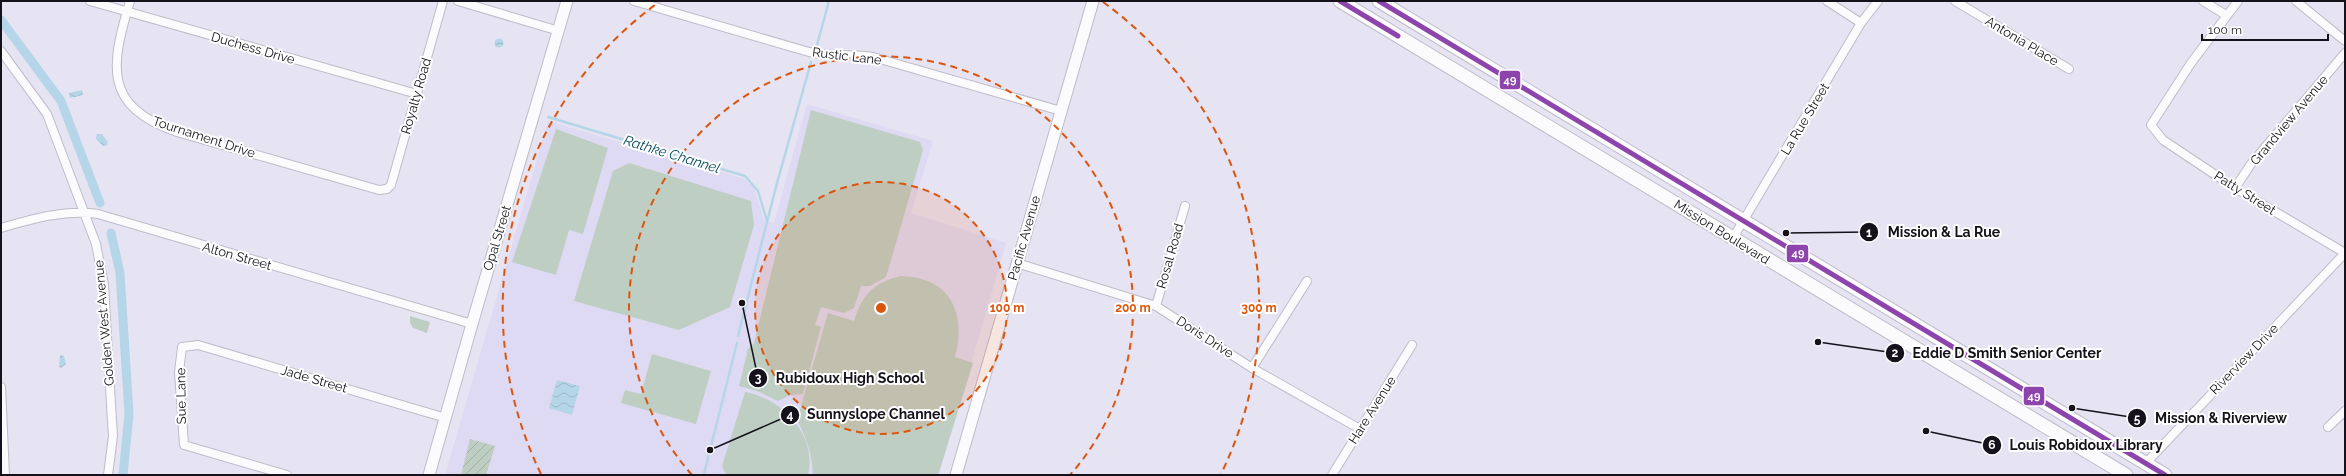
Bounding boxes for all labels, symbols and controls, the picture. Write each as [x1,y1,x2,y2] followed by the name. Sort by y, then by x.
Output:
[1983,13,2062,69] street label: Antonia Place
[2202,16,2328,42] scale bar
[2208,23,2242,37] text: 100 m
[209,29,297,67] street label: Duchess Drive
[811,44,883,68] street label: Rustic Lane
[398,56,434,136] street label: Royalty Road
[1499,70,1521,90] line badge: 49
[2247,72,2331,168] street label: Grandview Avenue
[1504,74,1517,87] text: 49
[1778,80,1833,158] street label: La Rue Street
[151,113,258,161] street label: Tournament Drive
[622,132,722,176] water label: Rathke Channel
[2211,168,2279,218] street label: Patty Street
[1005,194,1043,282] street label: Pacific Avenue
[1672,197,1772,267] street label: Mission Boulevard
[480,203,514,272] street label: Opal Street
[1859,219,2008,245] callout: Mission & La Rue
[1154,222,1186,290] street label: Rosal Road
[1888,224,2001,240] text: Mission & La Rue
[1866,226,1872,240] text: 1
[201,239,274,273] street label: Alton Street
[1786,244,1809,263] line badge: 49
[1792,247,1805,260] text: 49
[91,259,117,387] street label: Golden West Avenue
[874,301,888,315] centre of rings
[990,301,1024,315] text: 100 m
[1115,301,1151,315] text: 200 m
[1241,301,1277,315] text: 300 m
[1174,313,1237,361] street label: Doris Drive
[2207,320,2282,397] street label: Riverview Drive
[1885,340,2110,366] callout: Eddie D Smith Senior Center
[1913,345,2102,361] text: Eddie D Smith Senior Center
[1892,346,1899,360] text: 2
[279,362,350,396] street label: Jade Street
[748,365,932,391] callout: Rubidoux High School
[173,367,189,424] street label: Sue Lane
[776,370,925,386] text: Rubidoux High School
[755,371,762,385] text: 3
[1345,373,1399,447] street label: Hare Avenue
[2023,386,2045,406] line badge: 49
[2028,390,2041,403] text: 49
[780,402,953,428] callout: Sunnyslope Channel
[2127,405,2295,431] callout: Mission & Riverview
[807,406,945,422] text: Sunnyslope Channel
[787,408,794,422] text: 4
[2155,410,2287,426] text: Mission & Riverview
[2134,412,2141,426] text: 5
[1982,432,2171,458] callout: Louis Robidoux Library
[2009,437,2163,453] text: Louis Robidoux Library
[1988,438,1996,452] text: 6

